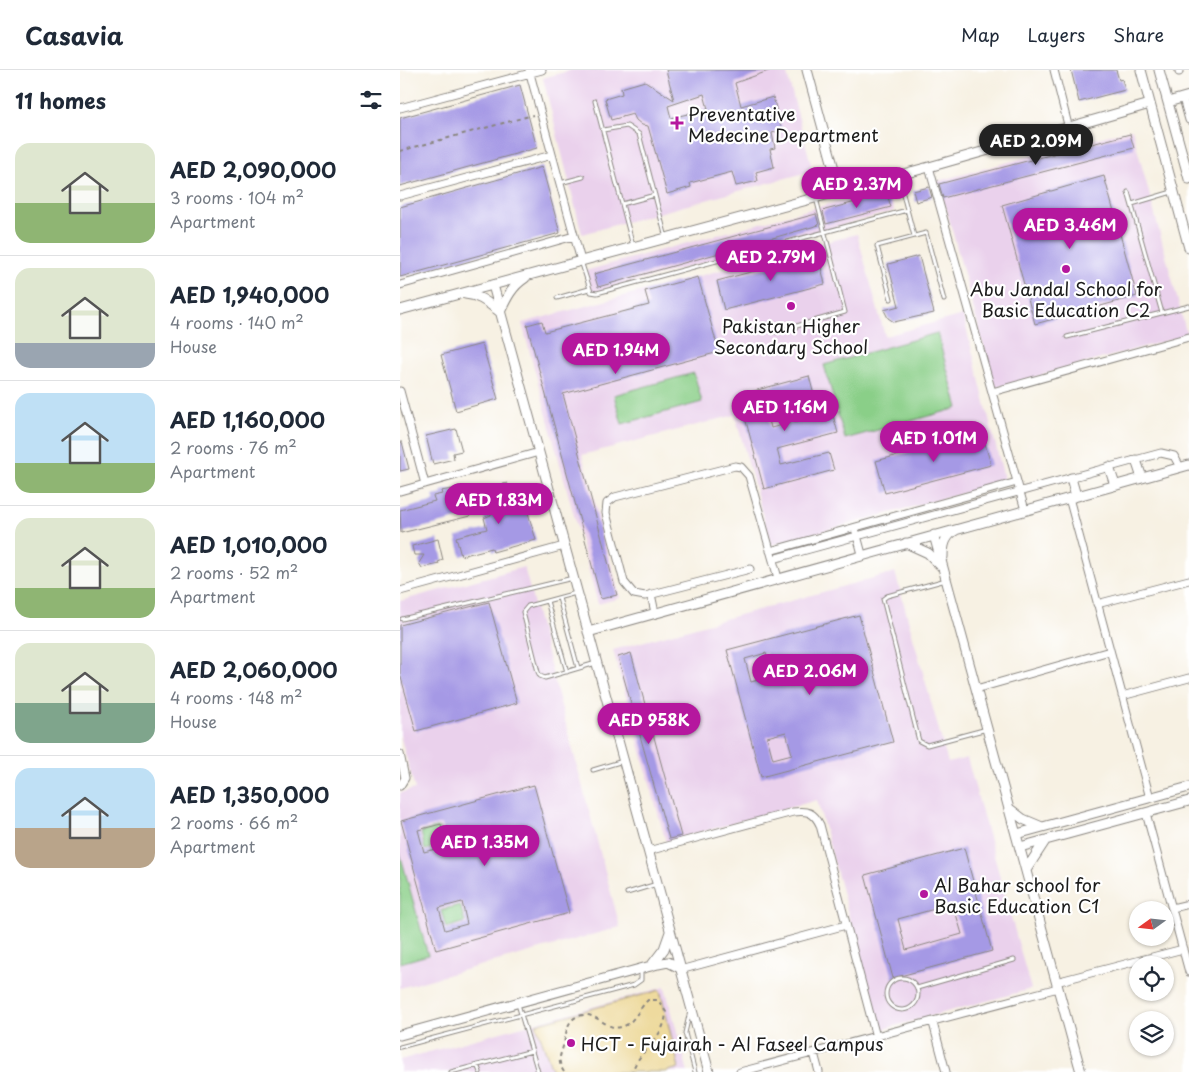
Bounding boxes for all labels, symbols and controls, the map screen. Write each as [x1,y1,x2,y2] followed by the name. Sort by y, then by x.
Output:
[25,17,123,53] text: Casavia
[961,21,1000,48] text: Map
[1028,21,1085,48] text: Layers
[1113,21,1164,48] text: Share
[15,84,106,116] text: 11 homes
[357,86,385,114] icon: filters
[688,100,879,148] place label: Preventative Medecine Department
[670,116,684,130] marker: Preventative Medecine Department
[979,124,1093,166] pin: AED 2.09M
[990,128,1082,152] text: AED 2.09M
[170,153,336,185] text: AED 2,090,000
[55,163,115,223] icon: home
[800,166,914,209] pin: AED 2.37M
[812,171,902,195] text: AED 2.37M
[170,185,304,209] text: 3 rooms · 104 m²
[1013,208,1127,250] pin: AED 3.46M
[170,209,255,233] text: Apartment
[1024,212,1116,236] text: AED 3.46M
[714,240,828,282] pin: AED 2.79M
[726,244,816,268] text: AED 2.79M
[1060,263,1072,275] marker: Abu Jandal School for Basic Education C2
[970,275,1163,323] place label: Abu Jandal School for Basic Education C2
[170,278,329,310] text: AED 1,940,000
[55,288,115,348] icon: home
[785,300,797,312] marker: Pakistan Higher Secondary School
[170,310,304,334] text: 4 rooms · 140 m²
[714,312,868,360] place label: Pakistan Higher Secondary School
[559,332,673,375] pin: AED 1.94M
[170,334,217,358] text: House
[573,337,659,361] text: AED 1.94M
[728,390,842,432] pin: AED 1.16M
[743,394,827,418] text: AED 1.16M
[170,403,325,435] text: AED 1,160,000
[55,413,115,473] icon: home
[877,420,991,463] pin: AED 1.01M
[891,425,977,449] text: AED 1.01M
[170,435,297,459] text: 2 rooms · 76 m²
[170,459,255,483] text: Apartment
[442,482,556,525] pin: AED 1.83M
[456,487,542,511] text: AED 1.83M
[170,528,327,560] text: AED 1,010,000
[55,538,115,598] icon: home
[170,560,298,584] text: 2 rooms · 52 m²
[170,584,255,608] text: Apartment
[170,653,338,685] text: AED 2,060,000
[753,654,867,696] pin: AED 2.06M
[763,658,857,682] text: AED 2.06M
[55,663,115,723] icon: home
[170,685,303,709] text: 4 rooms · 148 m²
[597,702,701,745] pin: AED 958K
[608,707,690,731] text: AED 958K
[170,709,217,733] text: House
[170,778,329,810] text: AED 1,350,000
[55,788,115,848] icon: home
[170,810,298,834] text: 2 rooms · 66 m²
[428,824,542,867] pin: AED 1.35M
[441,829,529,853] text: AED 1.35M
[170,834,255,858] text: Apartment
[934,871,1101,919] place label: Al Bahar school for Basic Education C1
[918,888,930,900] marker: Al Bahar school for Basic Education C1
[1129,901,1174,946] north arrow
[1129,901,1174,1056] map controls
[1129,956,1174,1001] button: locate
[1129,1011,1174,1056] button: layers
[581,1030,883,1057] place label: HCT - Fujairah - Al Faseel Campus
[565,1037,577,1049] marker: HCT - Fujairah - Al Faseel Campus

